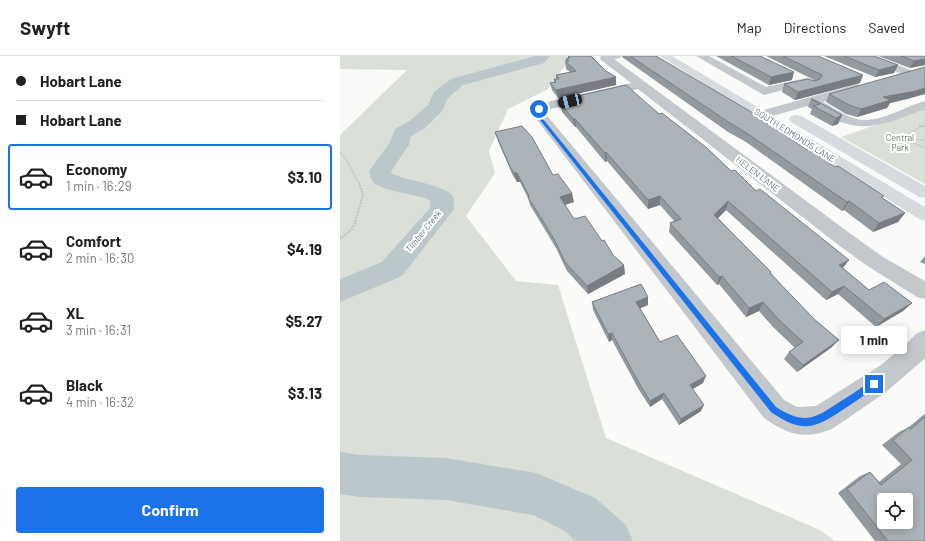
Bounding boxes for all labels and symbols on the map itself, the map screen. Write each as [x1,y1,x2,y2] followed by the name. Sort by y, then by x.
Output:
[557,92,583,110] car
[530,100,548,118] route start
[752,106,838,164] street label: SOUTH EDMONDS LANE
[886,132,914,153] park label: Central Park
[734,154,782,194] street label: HELEN LANE
[403,207,444,254] water label: Timber Creek
[841,326,907,354] callout: 1 min
[865,375,883,393] route end

